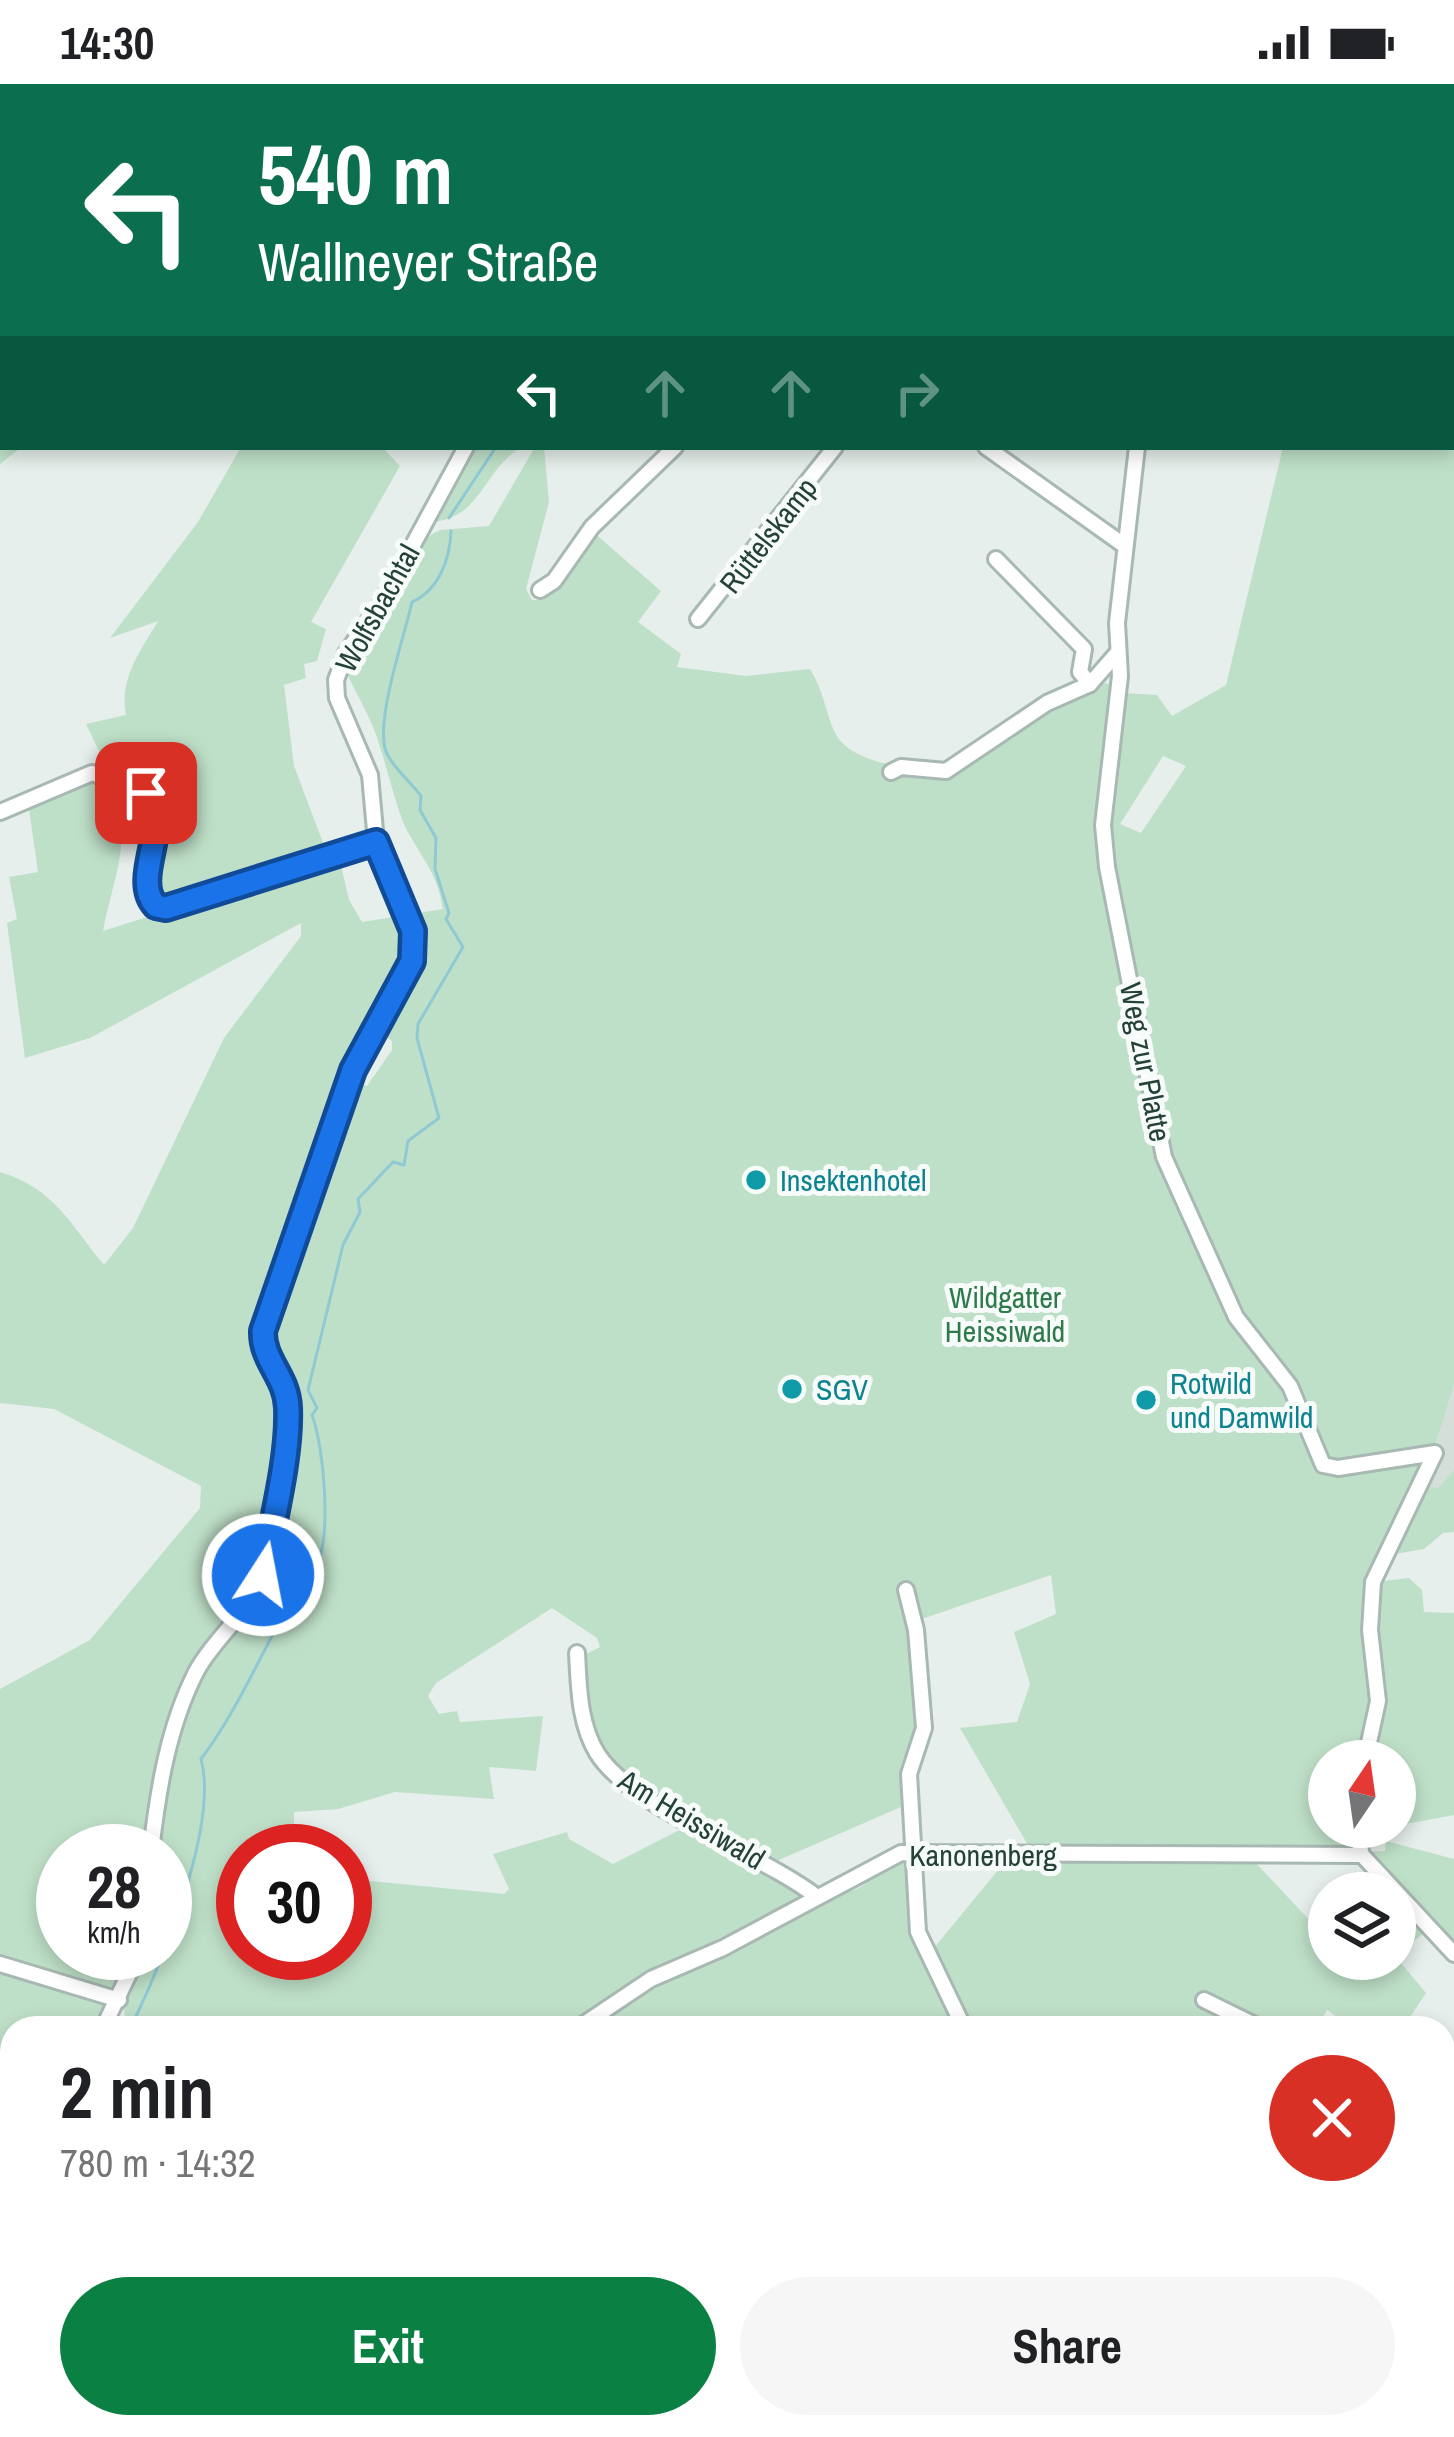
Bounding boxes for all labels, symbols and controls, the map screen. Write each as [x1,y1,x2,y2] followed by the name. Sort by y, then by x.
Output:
[60,12,154,73] text: 14:30
[258,117,453,230] text: 540 m
[60,132,216,288] icon: left
[258,225,598,298] text: Wallneyer Straße
[506,360,572,426] icon: left
[632,360,698,426] icon: ahead
[758,360,824,426] icon: ahead
[884,360,950,426] icon: right
[710,469,826,601] street label: Rüttelskamp
[325,537,429,679] street label: Wolfsbachtal
[95,742,197,844] pin
[113,760,179,826] icon: arrive
[1111,979,1181,1145] street label: Weg zur Platte
[780,1160,926,1200] place label: Insektenhotel
[743,1167,769,1193] marker: Insektenhotel
[945,1277,1065,1351] park label: Wildgatter Heissiwald
[1170,1363,1314,1437] place label: Rotwild und Damwild
[816,1369,869,1409] place label: SGV
[779,1376,805,1402] marker: SGV
[1133,1387,1159,1413] marker: Rotwild und Damwild
[200,1512,326,1638] position arrow
[1308,1740,1416,1848] north arrow
[1308,1740,1416,1980] map controls
[611,1759,773,1878] street label: Am Heissiwald
[216,1824,372,1980] speed limit sign: 30
[909,1835,1057,1875] street label: Kanonenberg
[87,1846,141,1927] text: 28
[1308,1872,1416,1980] button: layers
[87,1912,141,1952] text: km/h
[60,2043,214,2140] text: 2 min
[1269,2055,1395,2181] button: close
[60,2137,256,2189] text: 780 m · 14:32
[60,2277,716,2415] button: Exit
[740,2277,1395,2415] button: Share

